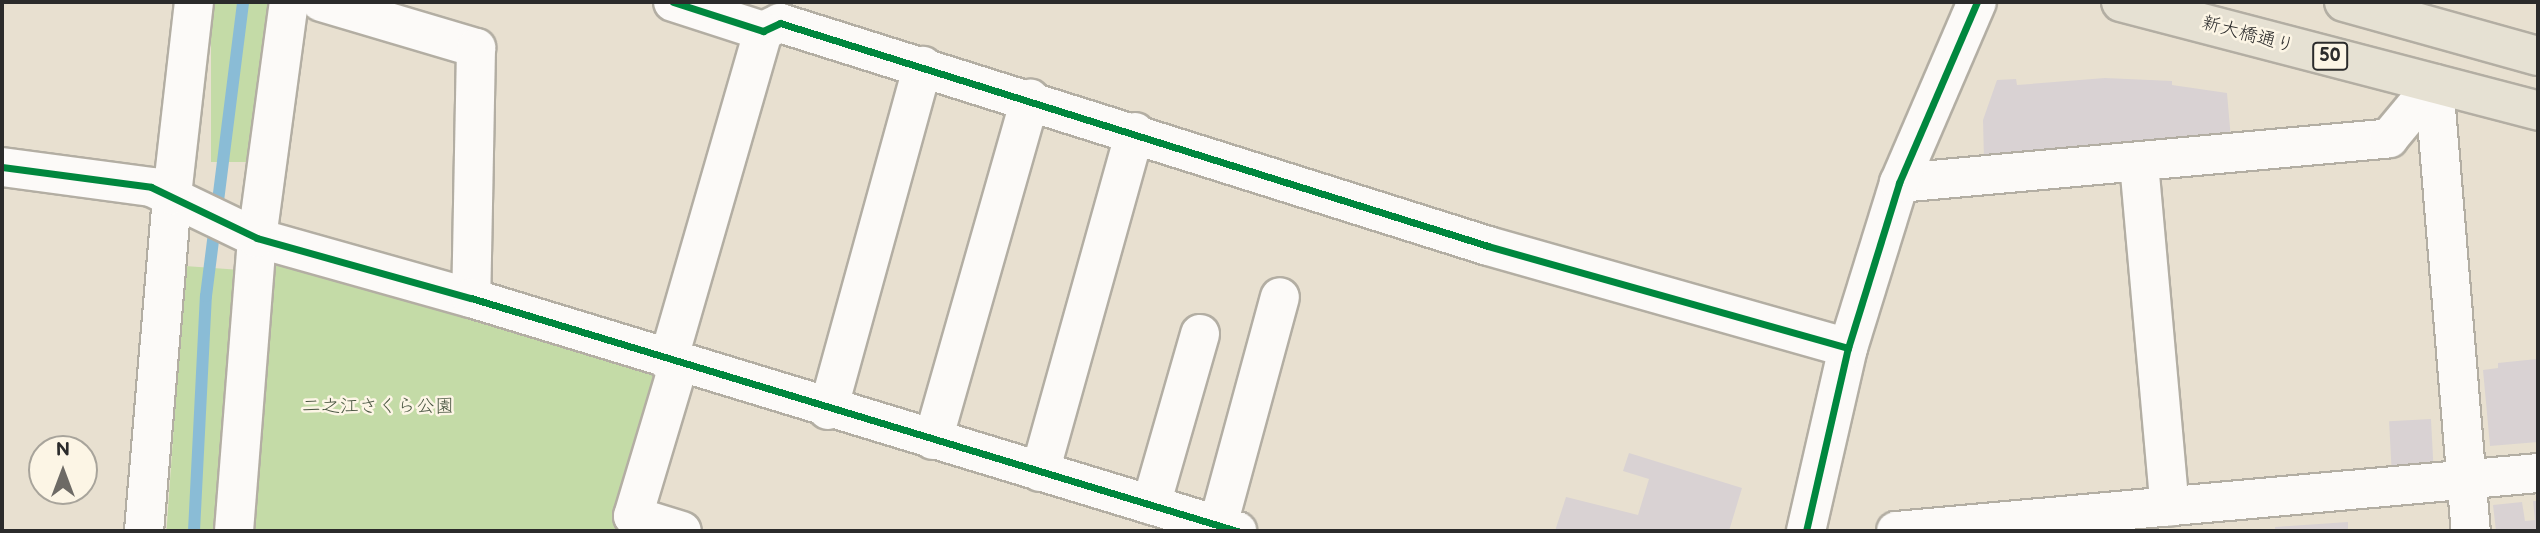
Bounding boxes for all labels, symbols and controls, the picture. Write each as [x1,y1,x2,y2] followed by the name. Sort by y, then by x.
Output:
[2199,12,2297,58] street label: 新大橋通り
[2311,42,2349,70] road number: 50
[302,396,454,418] park label: 二之江さくら公園
[28,435,98,505] north arrow
[56,439,70,462] text: N

